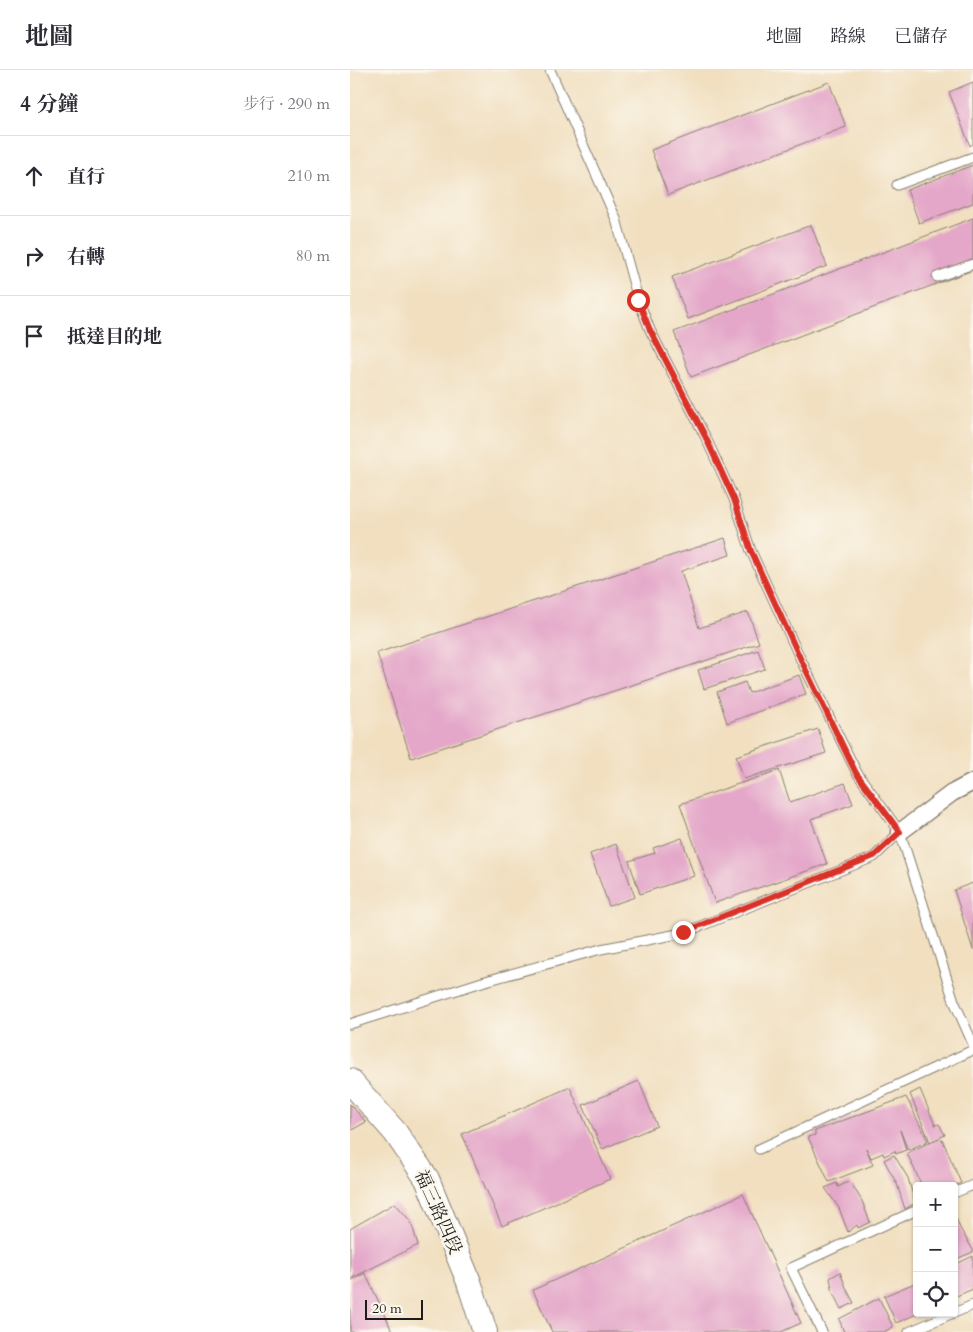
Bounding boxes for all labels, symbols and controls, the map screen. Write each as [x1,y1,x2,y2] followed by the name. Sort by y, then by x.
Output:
[25,20,73,53] text: 地圖
[766,24,802,49] text: 地圖
[830,24,866,49] text: 路線
[894,24,948,49] text: 已儲存
[20,90,78,119] text: 4 分鐘
[243,93,330,115] text: 步行 · 290 m
[20,162,48,190] icon: ahead
[67,164,105,190] text: 直行
[288,165,330,187] text: 210 m
[20,242,48,270] icon: right
[67,244,105,270] text: 右轉
[296,245,330,267] text: 80 m
[627,289,650,312] route start
[20,322,48,350] icon: arrive
[67,324,162,350] text: 抵達目的地
[672,921,695,944] route end
[408,1166,468,1258] street label: 福三路四段
[913,1182,958,1317] map controls
[913,1182,958,1227] button: +
[913,1227,958,1272] button: −
[913,1272,958,1317] button: locate
[365,1297,422,1320] scale bar
[372,1299,402,1318] text: 20 m

